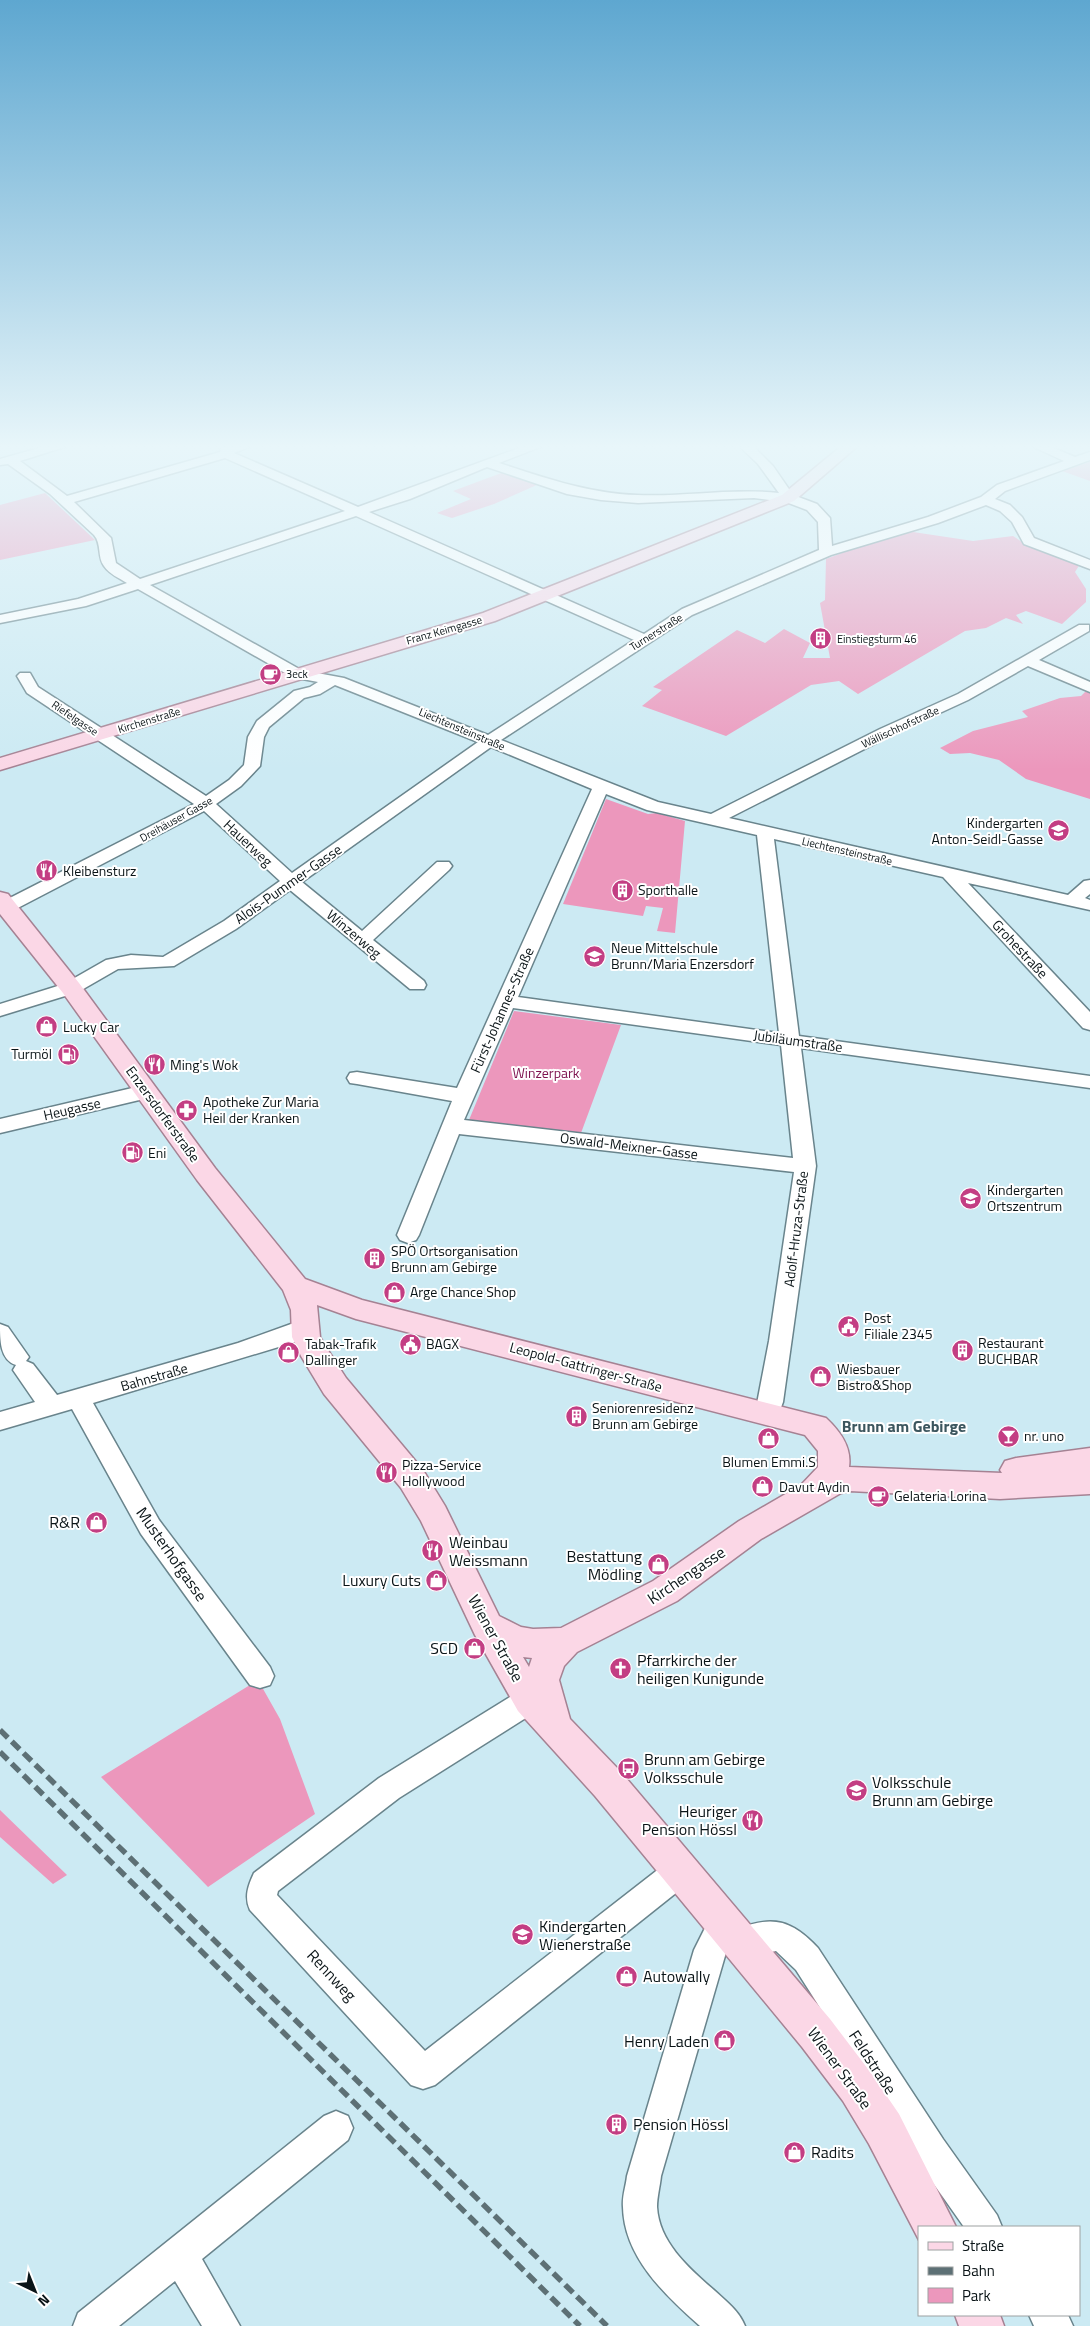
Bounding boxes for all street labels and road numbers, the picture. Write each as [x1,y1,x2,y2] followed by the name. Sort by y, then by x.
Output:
[626,609,686,655] street label: Turnerstraße
[404,611,484,648] street label: Franz Keimgasse
[48,696,102,740] street label: Riefelgasse
[859,702,942,752] street label: Wällischhofstraße
[116,703,183,737] street label: Kirchenstraße
[416,704,508,755] street label: Liechtensteinstraße
[137,792,216,846] street label: Dreihäuser Gasse
[219,814,278,871] street label: Hauerweg
[800,833,894,869] street label: Liechtensteinstraße
[230,839,346,929] street label: Alois-Pummer-Gasse
[322,904,386,963] street label: Winzerweg
[988,915,1053,983] street label: Grohestraße
[464,944,539,1076] street label: Fürst-Johannes-Straße
[752,1024,844,1057] street label: Jubiläumstraße
[121,1061,206,1166] street label: Enzersdorferstraße
[41,1092,103,1125] street label: Heugasse
[559,1127,699,1164] street label: Oswald-Meixner-Gasse
[778,1170,813,1288] street label: Adolf-Hruza-Straße
[508,1336,665,1397] street label: Leopold-Gattringer-Straße
[118,1357,190,1396] street label: Bahnstraße
[131,1502,213,1606] street label: Musterhofgasse
[642,1540,730,1610] street label: Kirchengasse
[462,1590,530,1686] street label: Wiener Straße
[302,1944,362,2006] street label: Rennweg
[802,2022,878,2114] street label: Wiener Straße
[843,2025,903,2099] street label: Feldstraße

